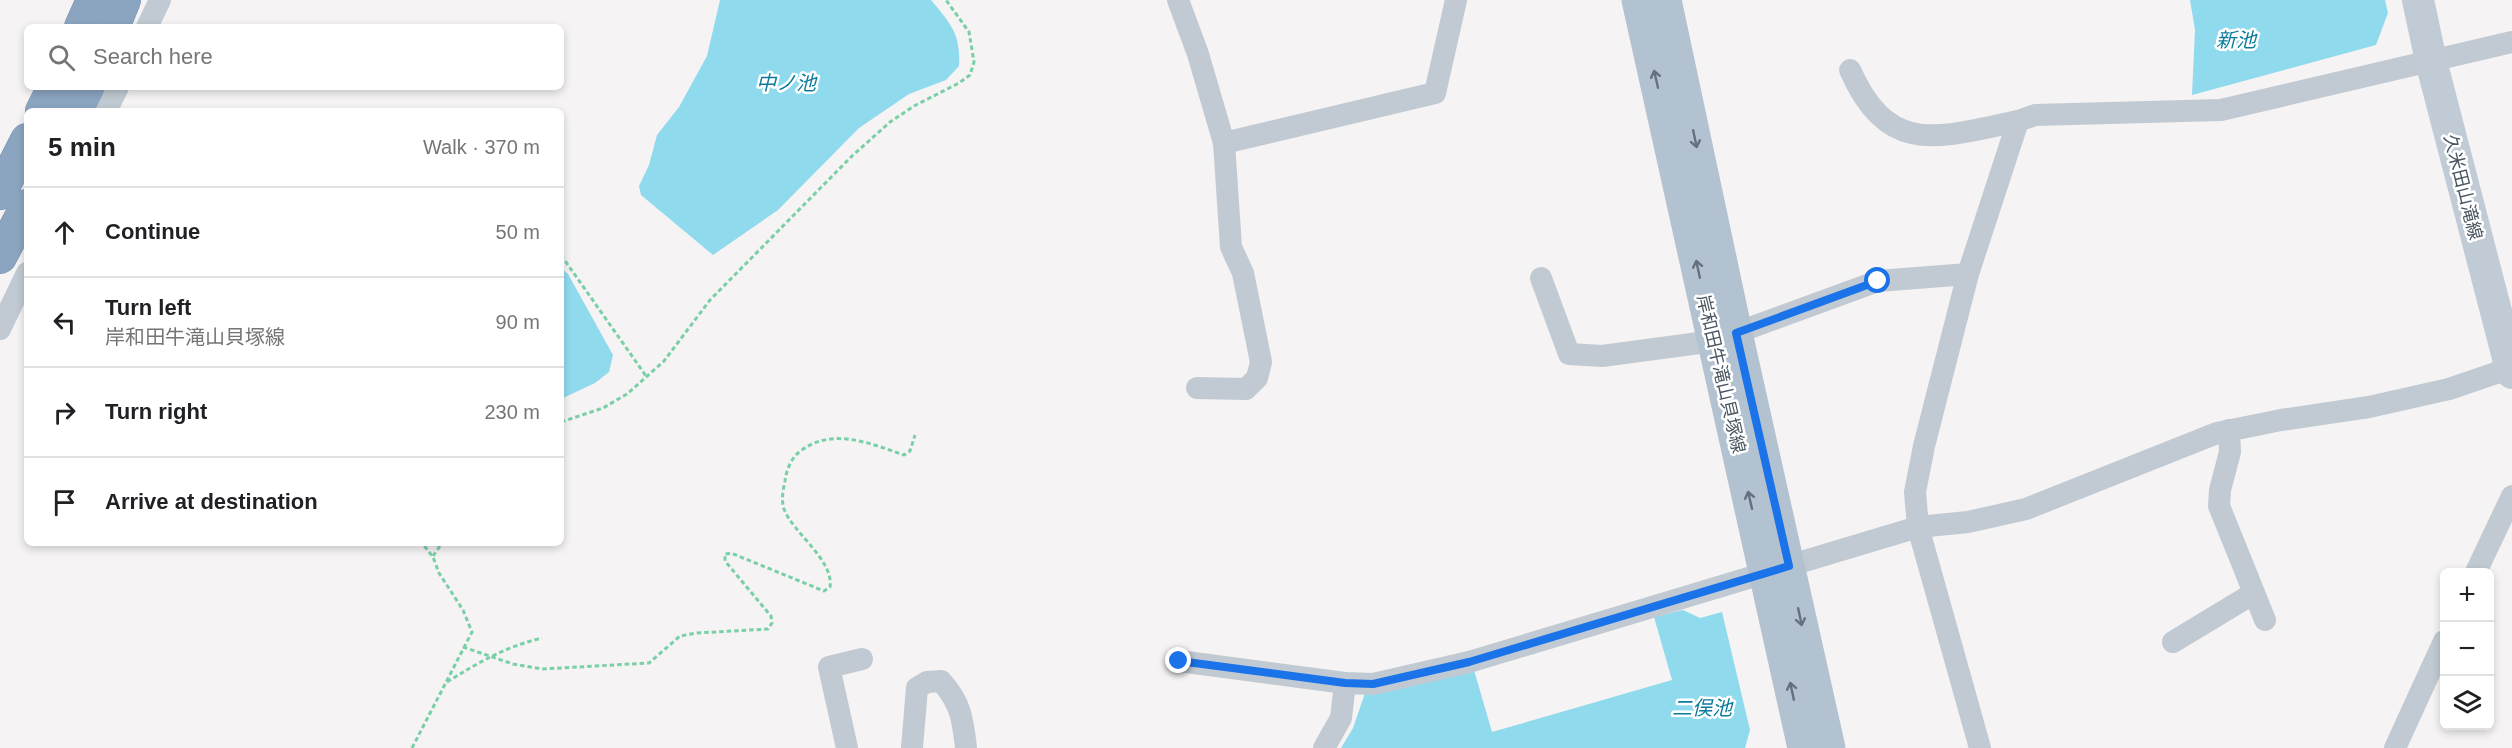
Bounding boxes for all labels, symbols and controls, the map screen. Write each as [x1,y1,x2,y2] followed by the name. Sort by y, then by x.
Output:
[24,24,564,90] search box
[2216,29,2258,51] water label: 新池
[45,41,78,74] icon: search
[93,44,213,69] text: Search here
[1649,69,1661,88] one-way arrow
[756,72,818,94] water label: 中ノ池
[1690,129,1701,149] one-way arrow
[48,132,116,162] text: 5 min
[2440,132,2486,242] street label: 久米田山滝線
[423,136,540,158] text: Walk · 370 m
[48,216,81,249] icon: ahead
[105,219,200,244] text: Continue
[496,221,540,243] text: 50 m
[1692,260,1703,279] one-way arrow
[1864,267,1890,293] route start
[1693,293,1749,455] street label: 岸和田牛滝山貝塚線
[105,295,191,320] text: Turn left
[48,306,81,339] icon: left
[496,311,540,333] text: 90 m
[105,326,285,348] text: 岸和田牛滝山貝塚線
[48,396,81,429] icon: right
[105,399,207,424] text: Turn right
[484,401,540,423] text: 230 m
[48,486,81,519] icon: arrive
[105,489,318,514] text: Arrive at destination
[1744,491,1755,511] one-way arrow
[2440,568,2494,730] map controls
[2440,568,2494,622] button: +
[1795,607,1807,626] one-way arrow
[2440,622,2494,676] button: −
[1165,647,1191,673] route end
[2440,676,2494,730] button: layers
[1785,682,1797,701] one-way arrow
[1672,697,1734,719] water label: 二俣池

